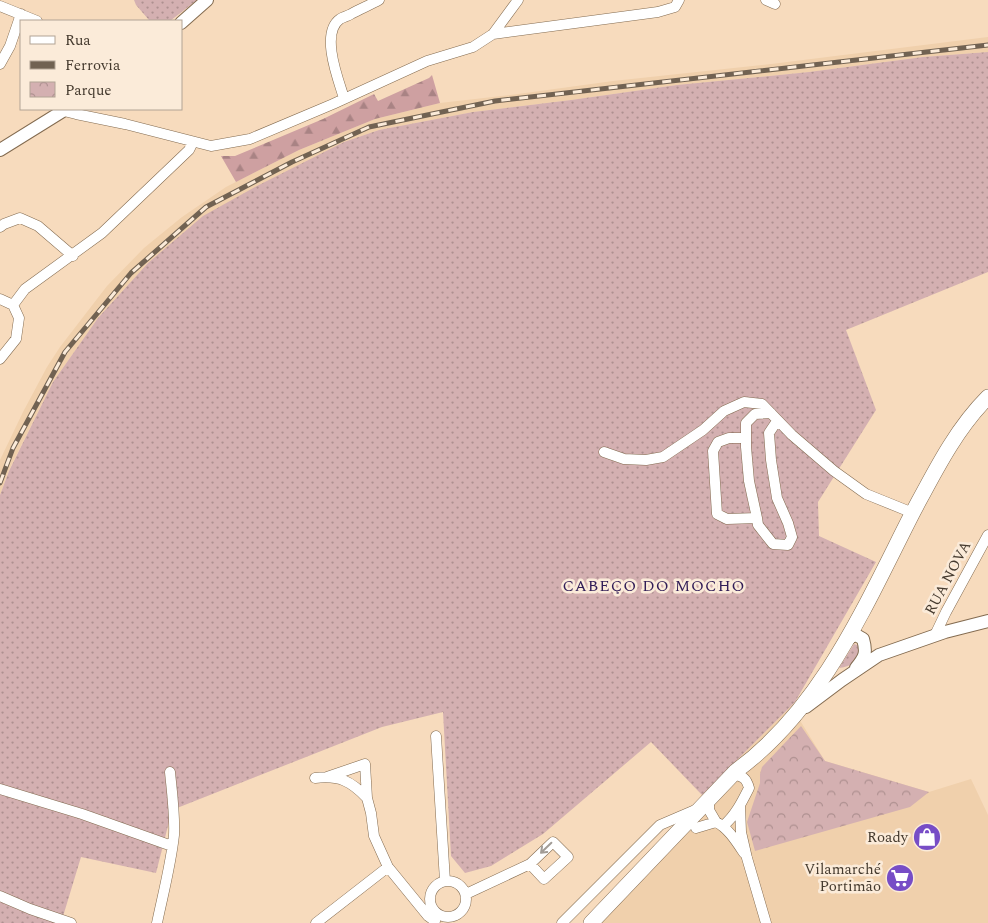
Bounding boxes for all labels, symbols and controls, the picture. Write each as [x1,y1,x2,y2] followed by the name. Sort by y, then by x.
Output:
[20,20,182,110] legend
[65,29,91,52] text: Rua
[65,54,121,77] text: Ferrovia
[65,79,112,102] text: Parque
[919,537,977,619] street label: RUA NOVA
[562,574,746,598] district label: CABEÇO DO MOCHO
[912,822,942,852] shop icon: Roady
[867,826,909,849] place label: Roady
[540,842,553,854] one-way arrow
[804,858,881,898] place label: Vilamarché Portimão
[885,863,915,893] supermarket icon: Vilamarché Portimão

